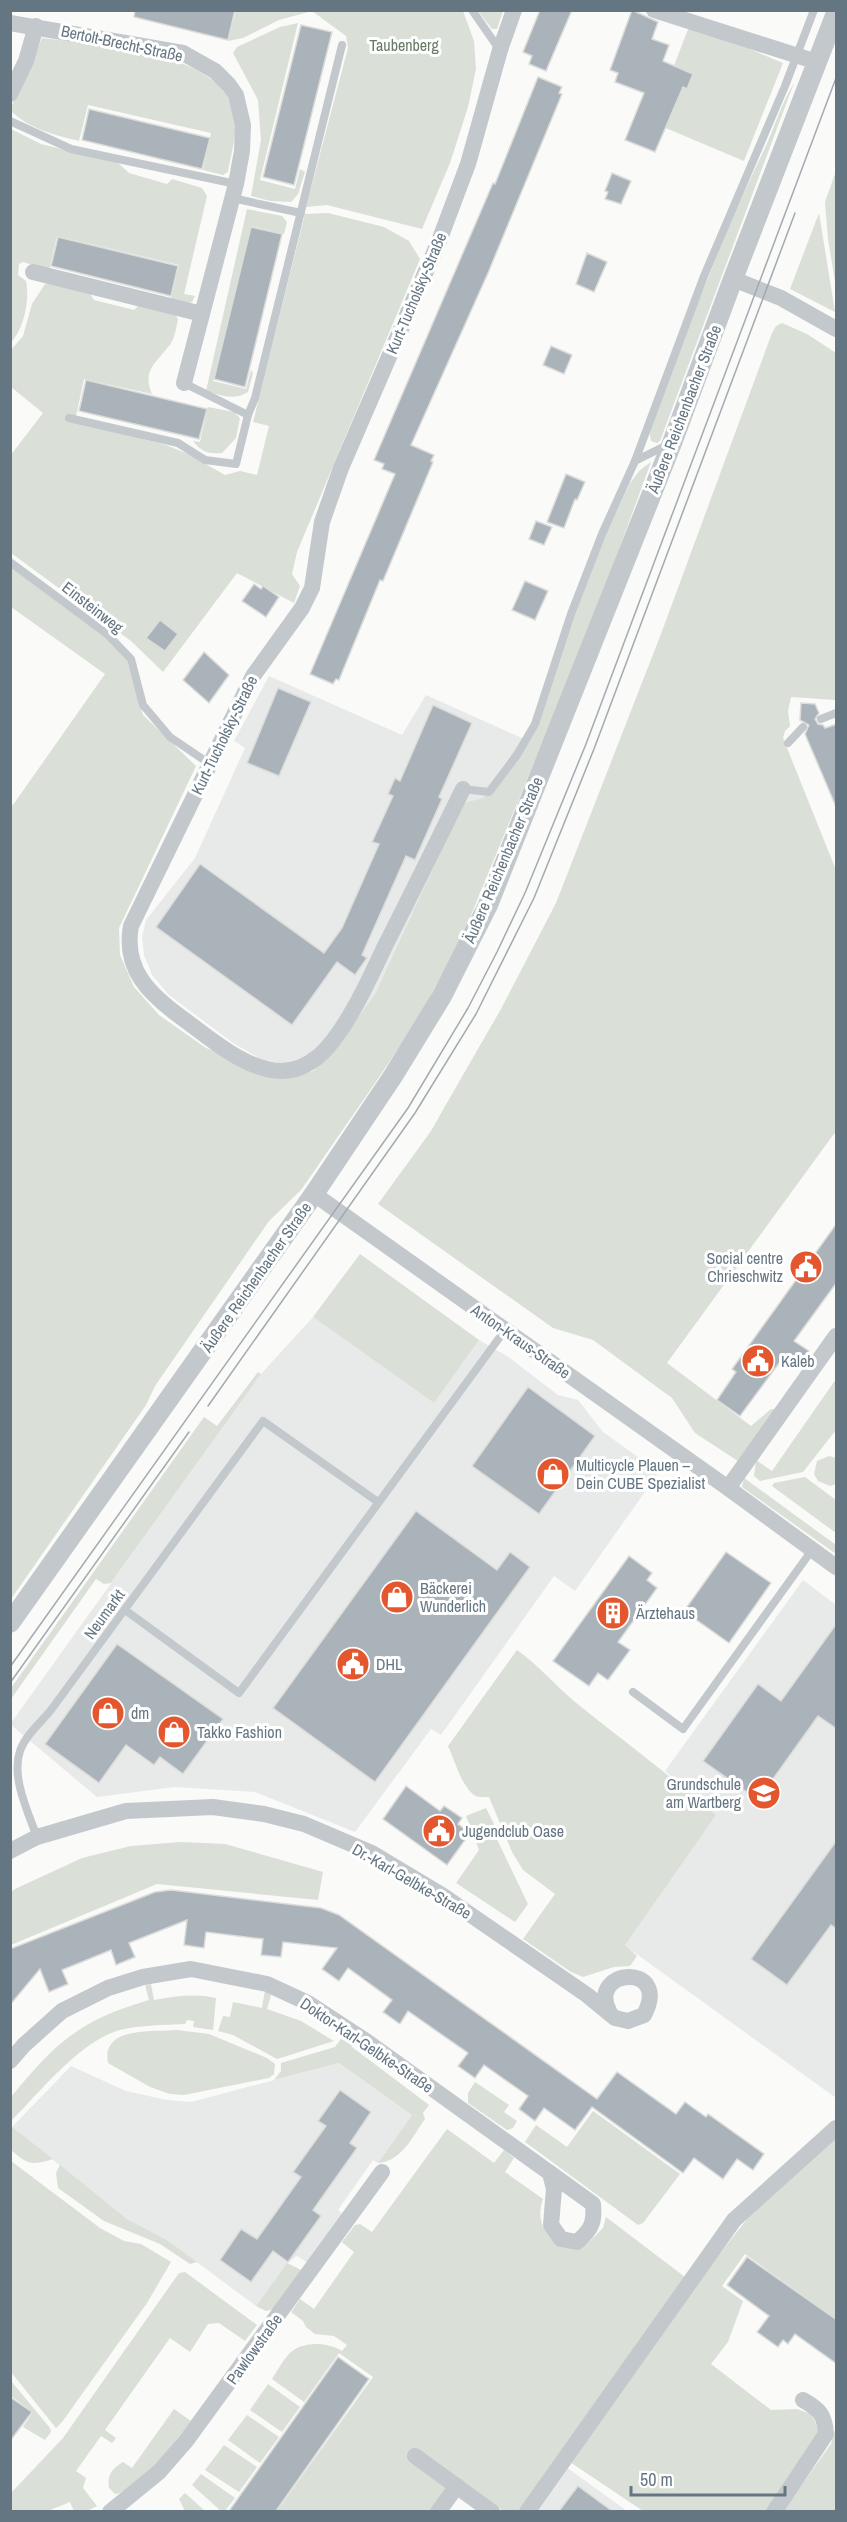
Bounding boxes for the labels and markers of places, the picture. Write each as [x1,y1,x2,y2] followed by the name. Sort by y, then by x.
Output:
[706,1247,783,1287] place label: Social centre Chrieschwitz
[788,1249,824,1285] public building icon: Social centre Chrieschwitz
[740,1343,776,1379] public building icon: Kaleb
[781,1350,815,1372] place label: Kaleb
[576,1454,705,1494] place label: Multicycle Plauen – Dein CUBE Spezialist
[535,1456,571,1492] shop icon: Multicycle Plauen – Dein CUBE Spezialist
[420,1577,486,1617] place label: Bäckerei Wunderlich
[379,1579,415,1615] shop icon: Bäckerei Wunderlich
[595,1595,631,1631] building icon: Ärztehaus
[635,1602,695,1624] place label: Ärztehaus
[335,1646,371,1682] public building icon: DHL
[376,1653,403,1675] place label: DHL
[90,1695,126,1731] shop icon: dm
[131,1702,149,1724] place label: dm
[156,1714,192,1750] shop icon: Takko Fashion
[197,1721,282,1743] place label: Takko Fashion
[666,1773,742,1813] place label: Grundschule am Wartberg
[746,1775,782,1811] school or university icon: Grundschule am Wartberg
[421,1813,457,1849] public building icon: Jugendclub Oase
[462,1820,564,1842] place label: Jugendclub Oase

